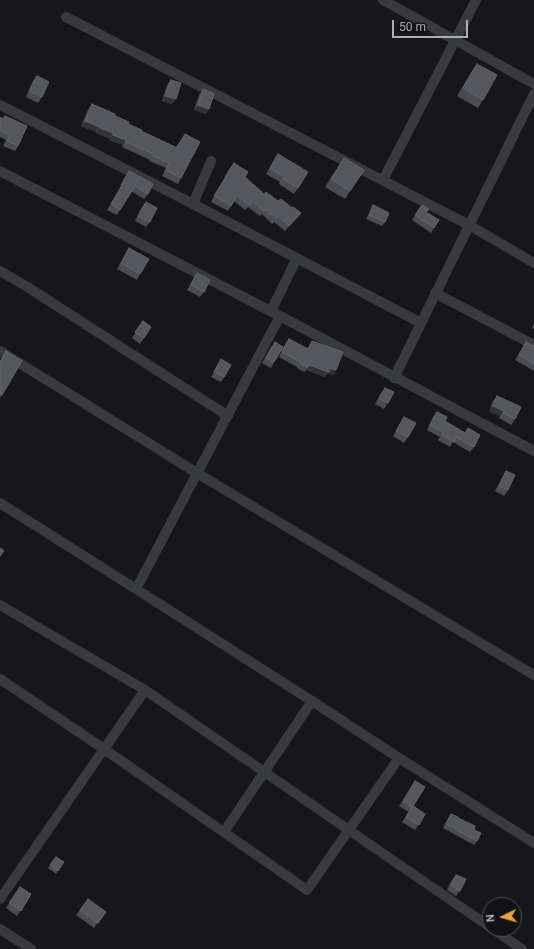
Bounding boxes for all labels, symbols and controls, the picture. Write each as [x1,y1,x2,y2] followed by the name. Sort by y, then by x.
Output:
[394,12,470,38] scale bar
[399,20,426,34] text: 50 m
[482,897,522,937] north arrow
[484,914,497,922] text: N

